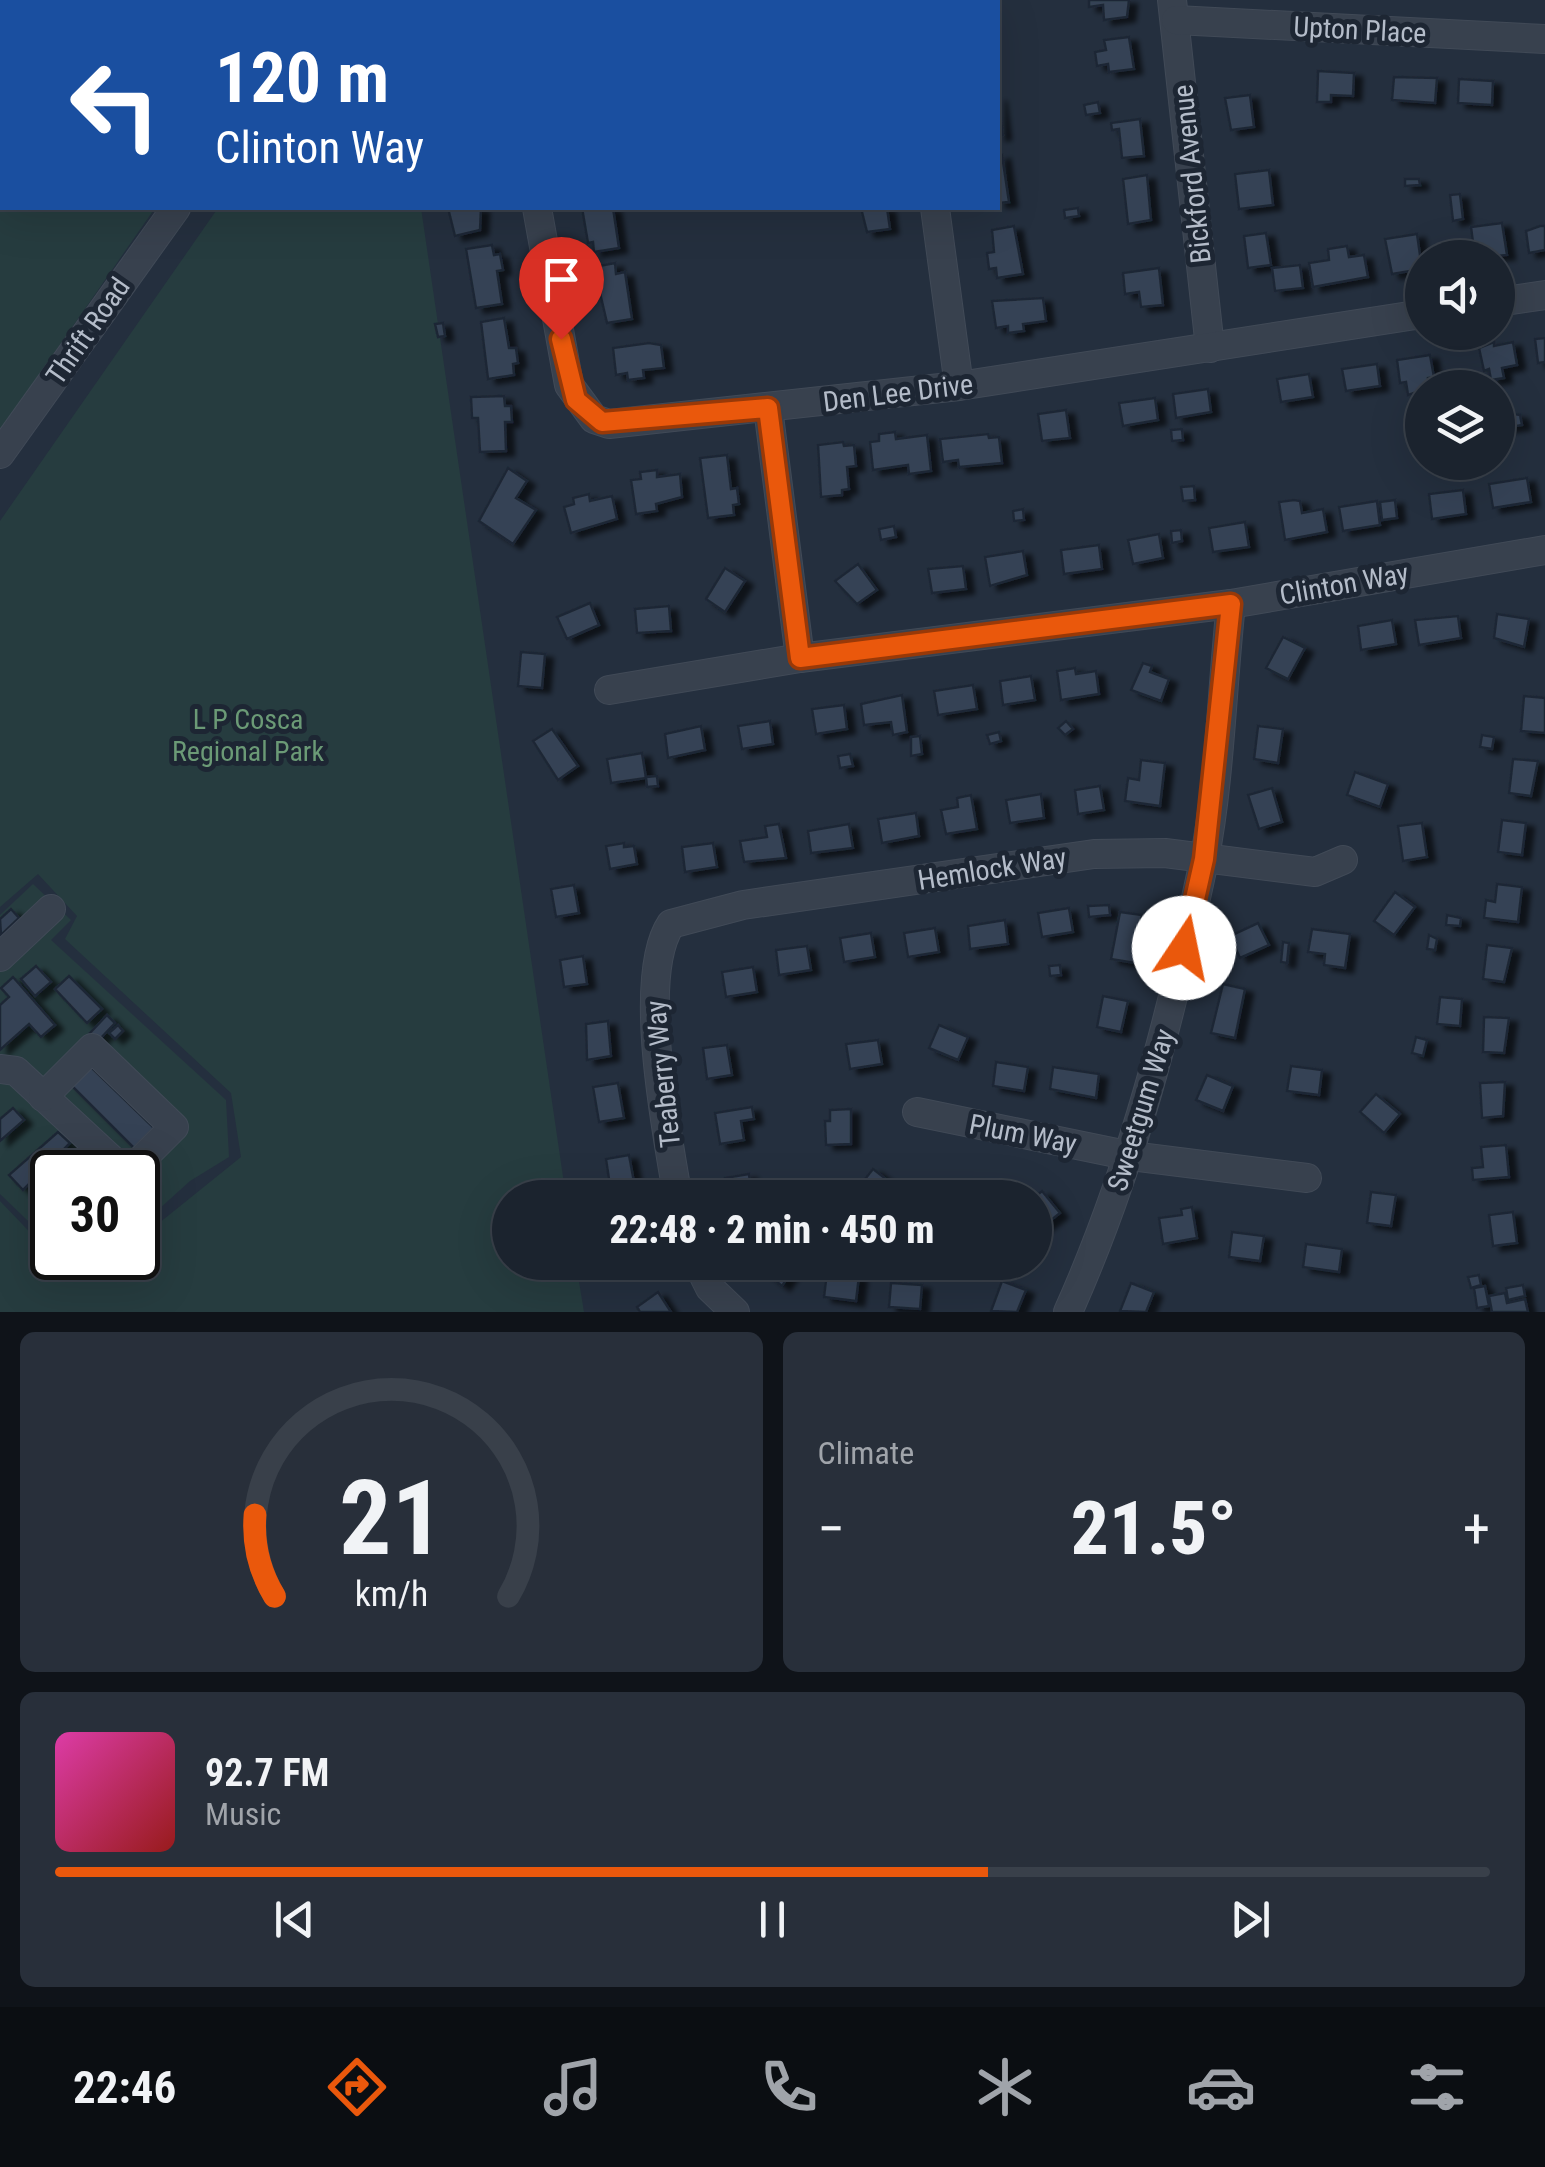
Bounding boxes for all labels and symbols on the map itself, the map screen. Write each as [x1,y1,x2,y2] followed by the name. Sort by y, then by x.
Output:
[1293,10,1427,50] street label: Upton Place
[1166,83,1218,265] street label: Bickford Avenue
[519,237,604,340] pin
[39,271,137,391] street label: Thrift Road
[821,367,975,419] street label: Den Lee Drive
[1277,556,1411,612] street label: Clinton Way
[172,703,324,768] park label: L P Cosca Regional Park
[915,841,1069,897] street label: Hemlock Way
[1132,896,1236,1000] position arrow
[639,998,687,1149] street label: Teaberry Way
[1101,1025,1181,1195] street label: Sweetgum Way
[966,1107,1080,1161] street label: Plum Way
[30,1150,160,1280] speed limit sign: 30

